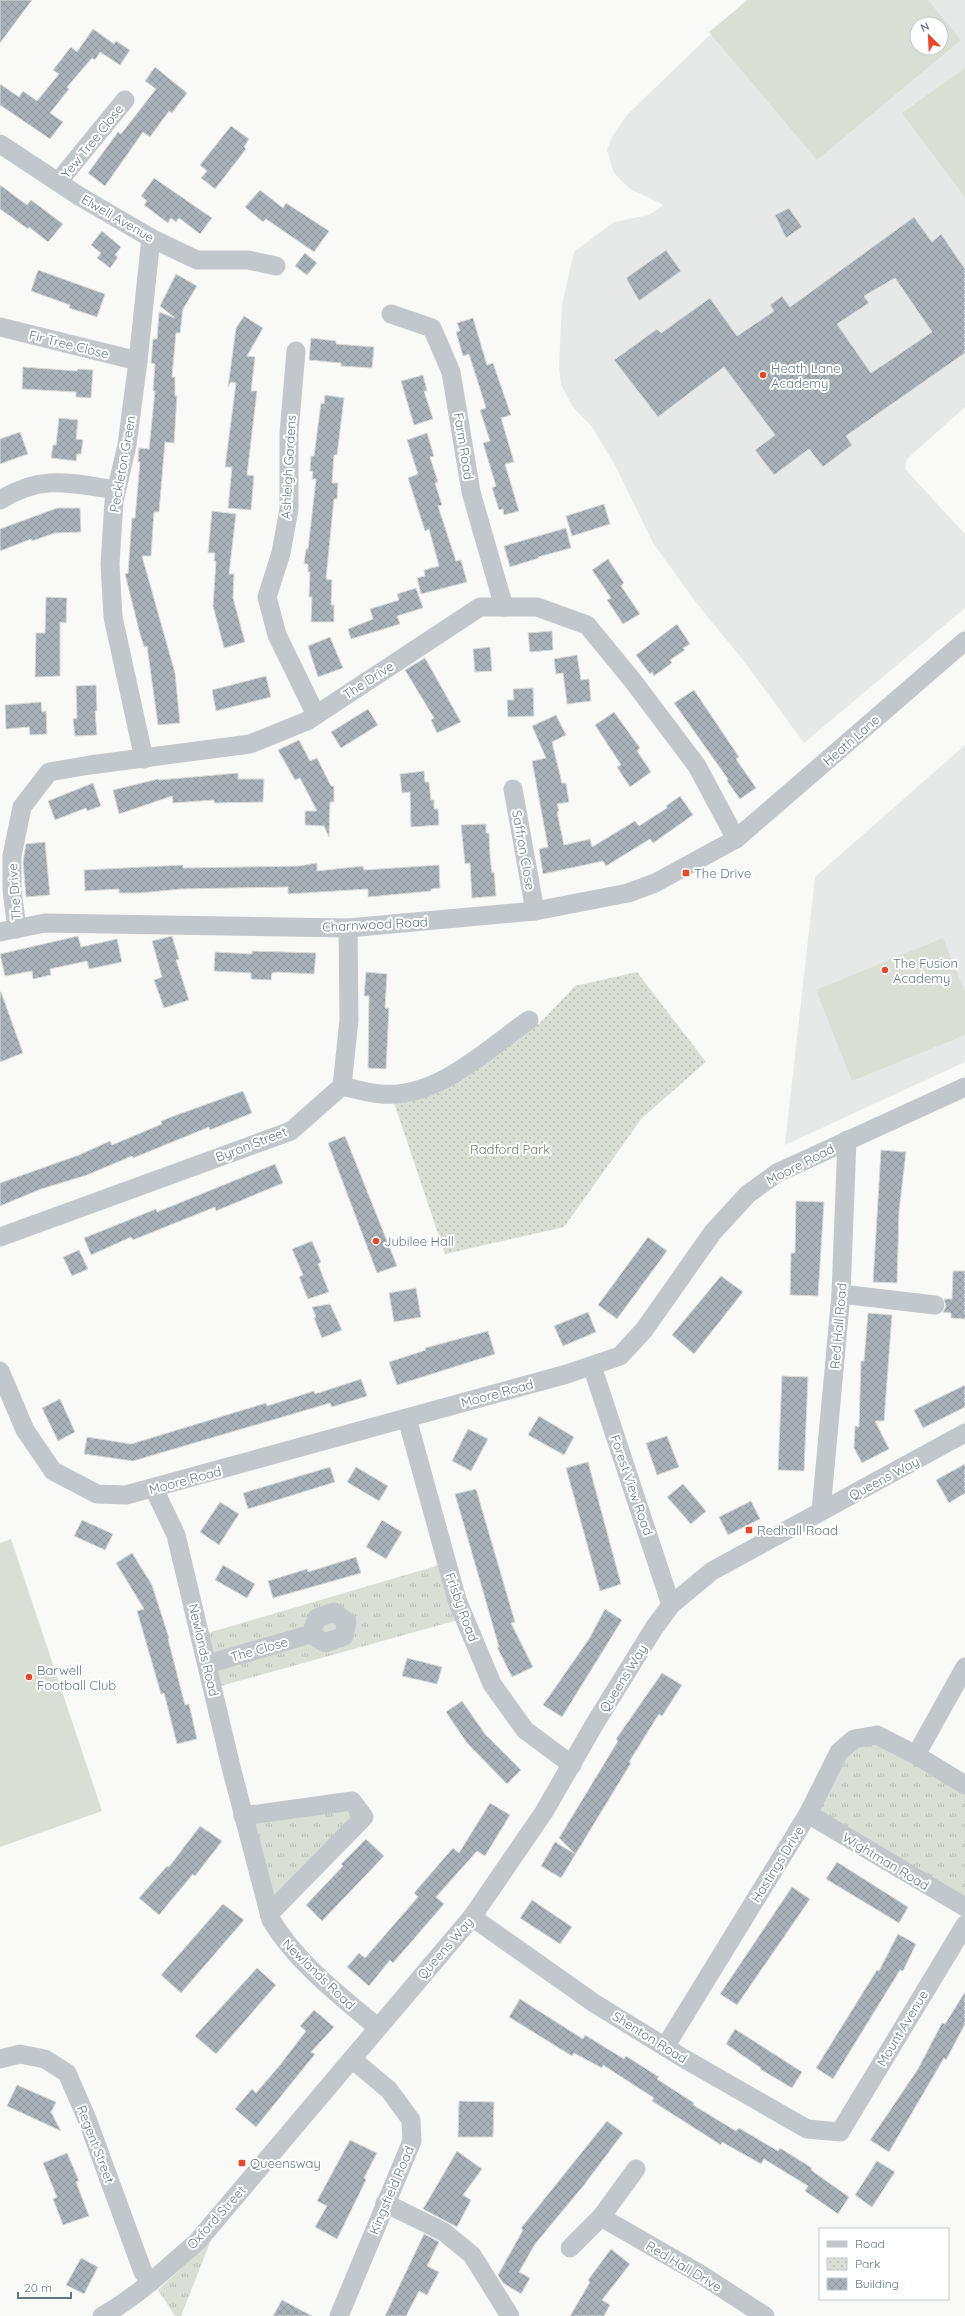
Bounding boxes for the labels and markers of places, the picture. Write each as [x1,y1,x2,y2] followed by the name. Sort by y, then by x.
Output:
[771,360,841,391] place label: Heath Lane Academy
[758,370,768,380] marker: Heath Lane Academy
[694,865,751,881] place label: The Drive
[681,868,691,878] marker: The Drive
[893,955,958,986] place label: The Fusion Academy
[880,965,890,975] marker: The Fusion Academy
[384,1233,454,1249] place label: Jubilee Hall
[371,1236,381,1246] marker: Jubilee Hall
[757,1522,838,1538] place label: Redhall Road
[744,1525,754,1535] marker: Redhall Road
[37,1662,116,1693] place label: Barwell Football Club
[24,1672,34,1682] marker: Barwell Football Club
[250,2155,321,2171] place label: Queensway
[237,2158,247,2168] marker: Queensway

